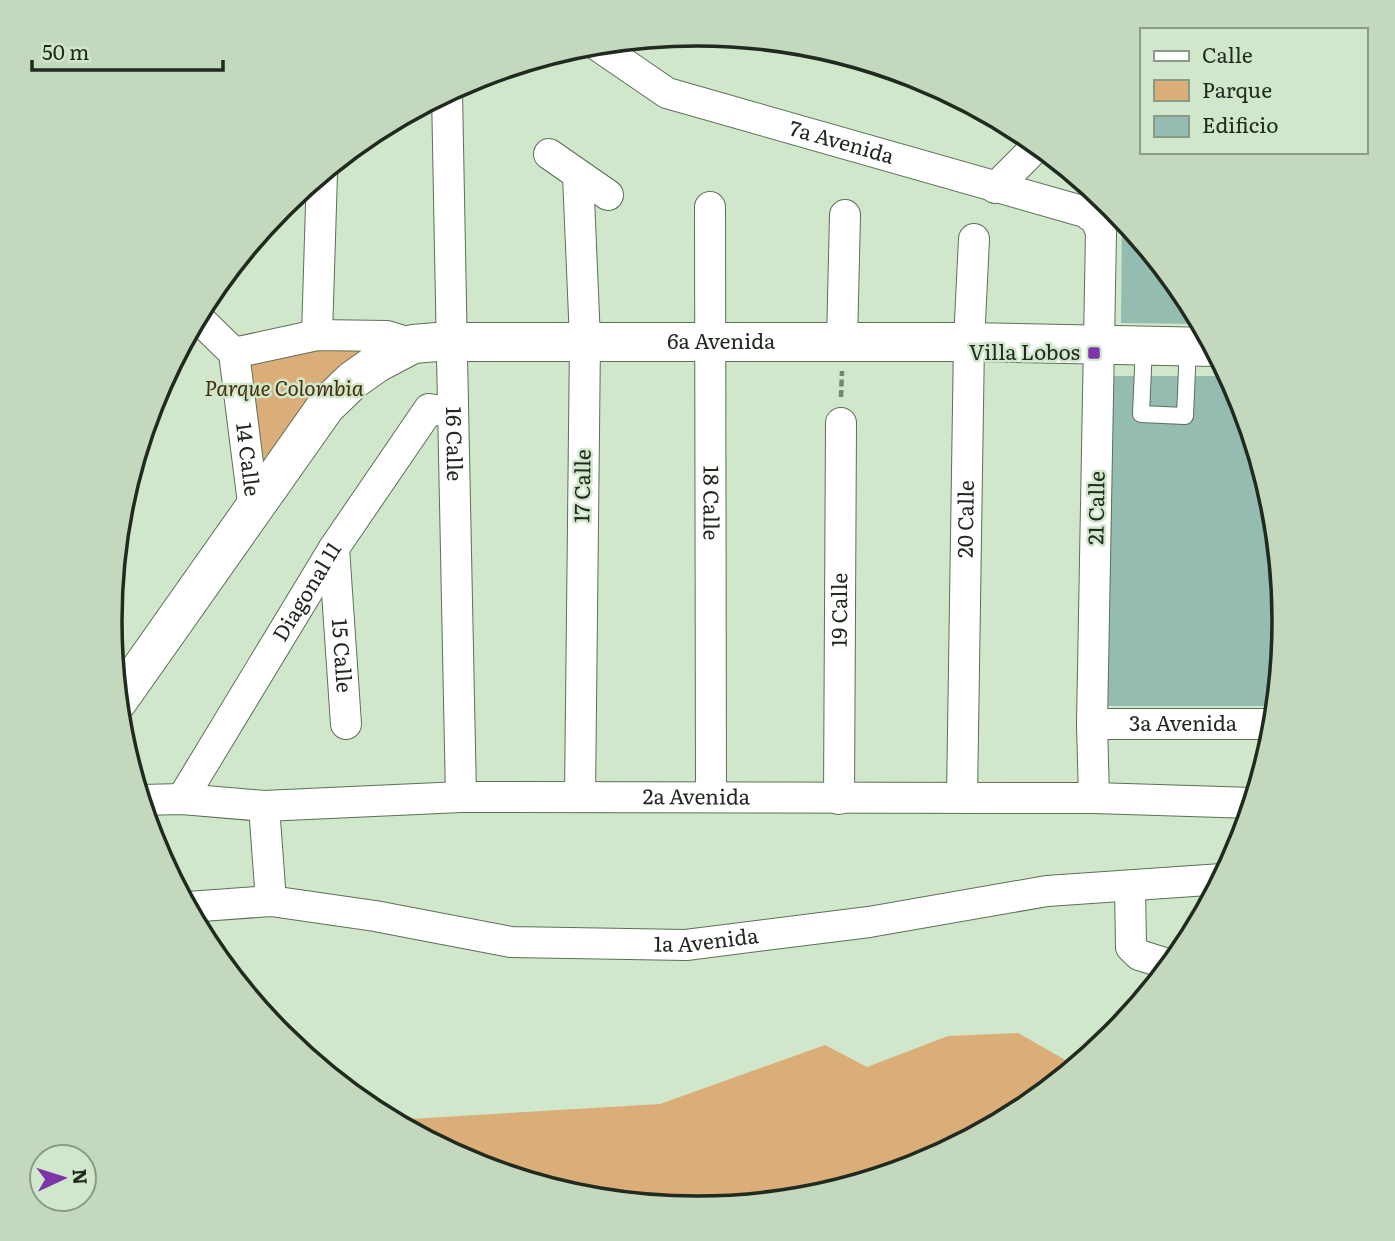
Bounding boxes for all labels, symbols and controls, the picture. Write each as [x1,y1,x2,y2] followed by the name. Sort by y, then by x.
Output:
[32,28,222,72] scale bar
[1140,28,1367,154] legend
[42,35,89,66] text: 50 m
[1202,38,1253,69] text: Calle
[1202,73,1272,104] text: Parque
[1202,108,1278,139] text: Edificio
[786,111,899,170] street label: 7a Avenida
[667,324,776,355] street label: 6a Avenida
[969,335,1080,366] place label: Villa Lobos
[1086,345,1102,361] marker: Villa Lobos
[204,371,364,402] park label: Parque Colombia
[440,406,472,482] street label: 16 Calle
[230,421,270,498] street label: 14 Calle
[564,449,597,523] street label: 17 Calle
[697,466,729,541] street label: 18 Calle
[1078,471,1111,545] street label: 21 Calle
[948,480,980,558] street label: 20 Calle
[263,534,347,646] street label: Diagonal 11
[822,573,853,647] street label: 19 Calle
[326,618,362,694] street label: 15 Calle
[1129,706,1238,737] street label: 3a Avenida
[643,779,751,810] street label: 2a Avenida
[653,918,761,958] street label: 1a Avenida
[28,1143,98,1213] north arrow
[66,1168,95,1186] text: N

